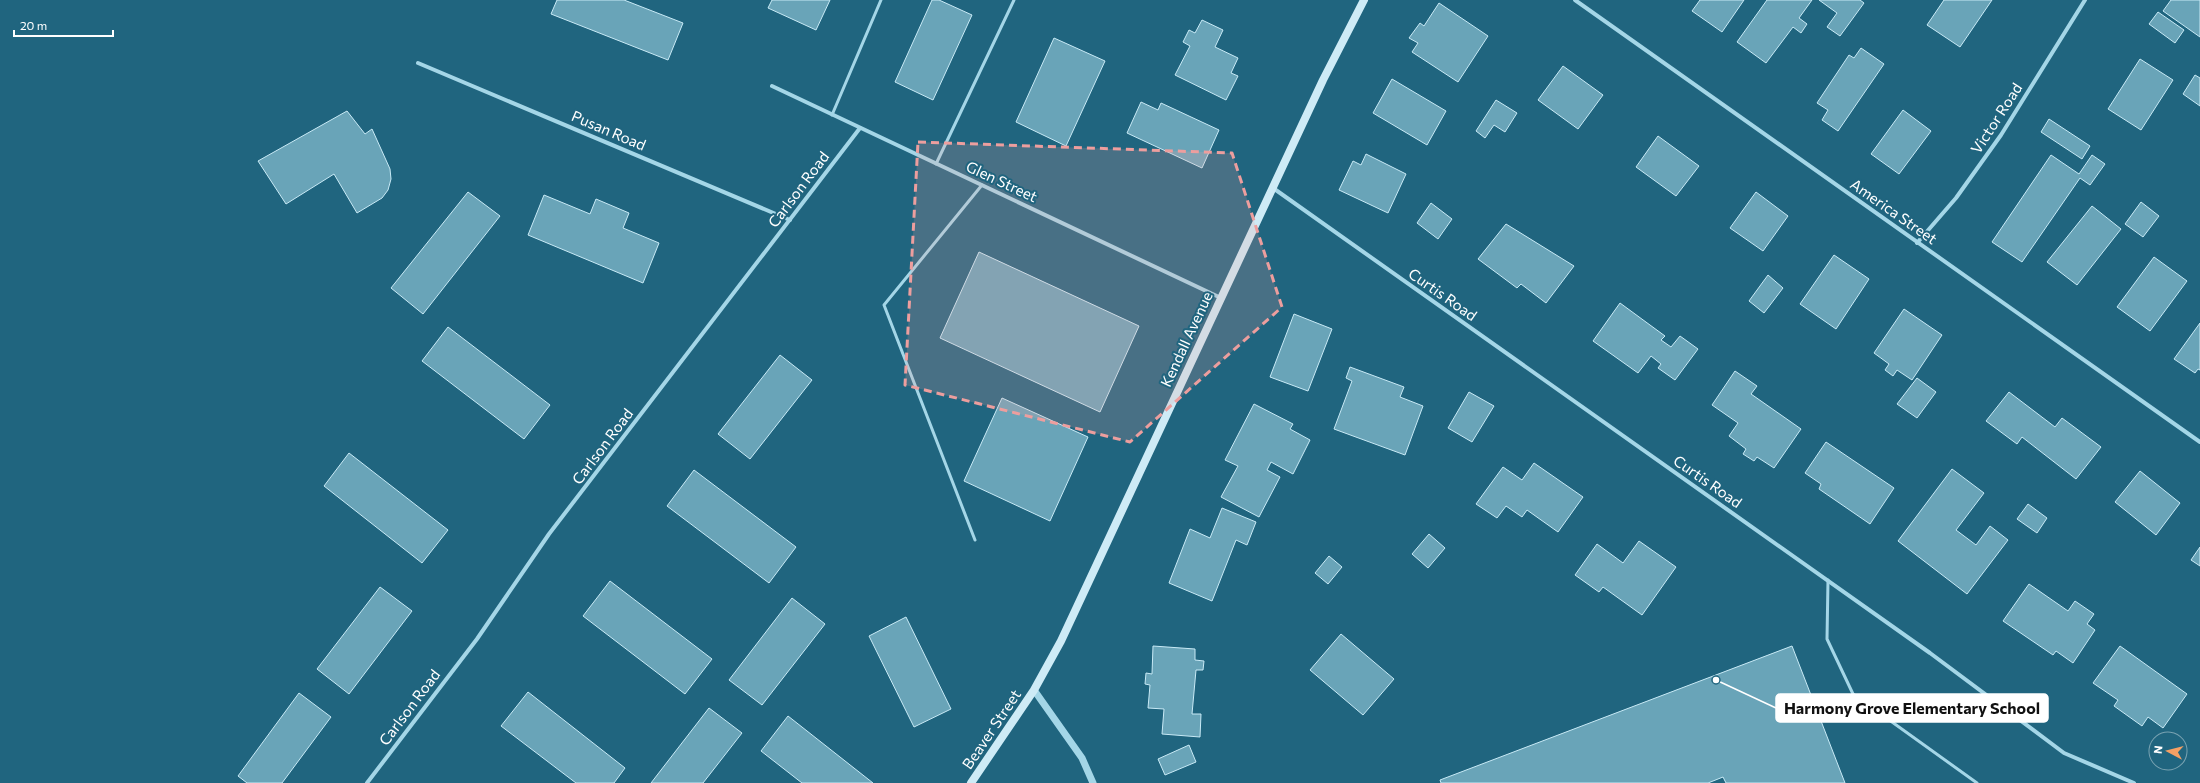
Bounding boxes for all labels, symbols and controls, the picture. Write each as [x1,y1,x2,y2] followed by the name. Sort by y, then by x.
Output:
[14,12,113,38] scale bar
[20,18,47,32] text: 20 m
[1967,79,2025,157] street label: Victor Road
[569,106,649,154] street label: Pusan Road
[764,148,832,230] street label: Carlson Road
[963,157,1041,205] street label: Glen Street
[1847,174,1941,248] street label: America Street
[1405,264,1481,324] street label: Curtis Road
[1156,288,1216,389] street label: Kendall Avenue
[568,405,636,487] street label: Carlson Road
[1670,451,1746,511] street label: Curtis Road
[375,666,443,748] street label: Carlson Road
[958,686,1024,772] street label: Beaver Street
[1776,694,2048,722] callout: Harmony Grove Elementary School
[1784,698,2040,717] text: Harmony Grove Elementary School
[2148,731,2188,771] north arrow
[2151,745,2165,755] text: N

